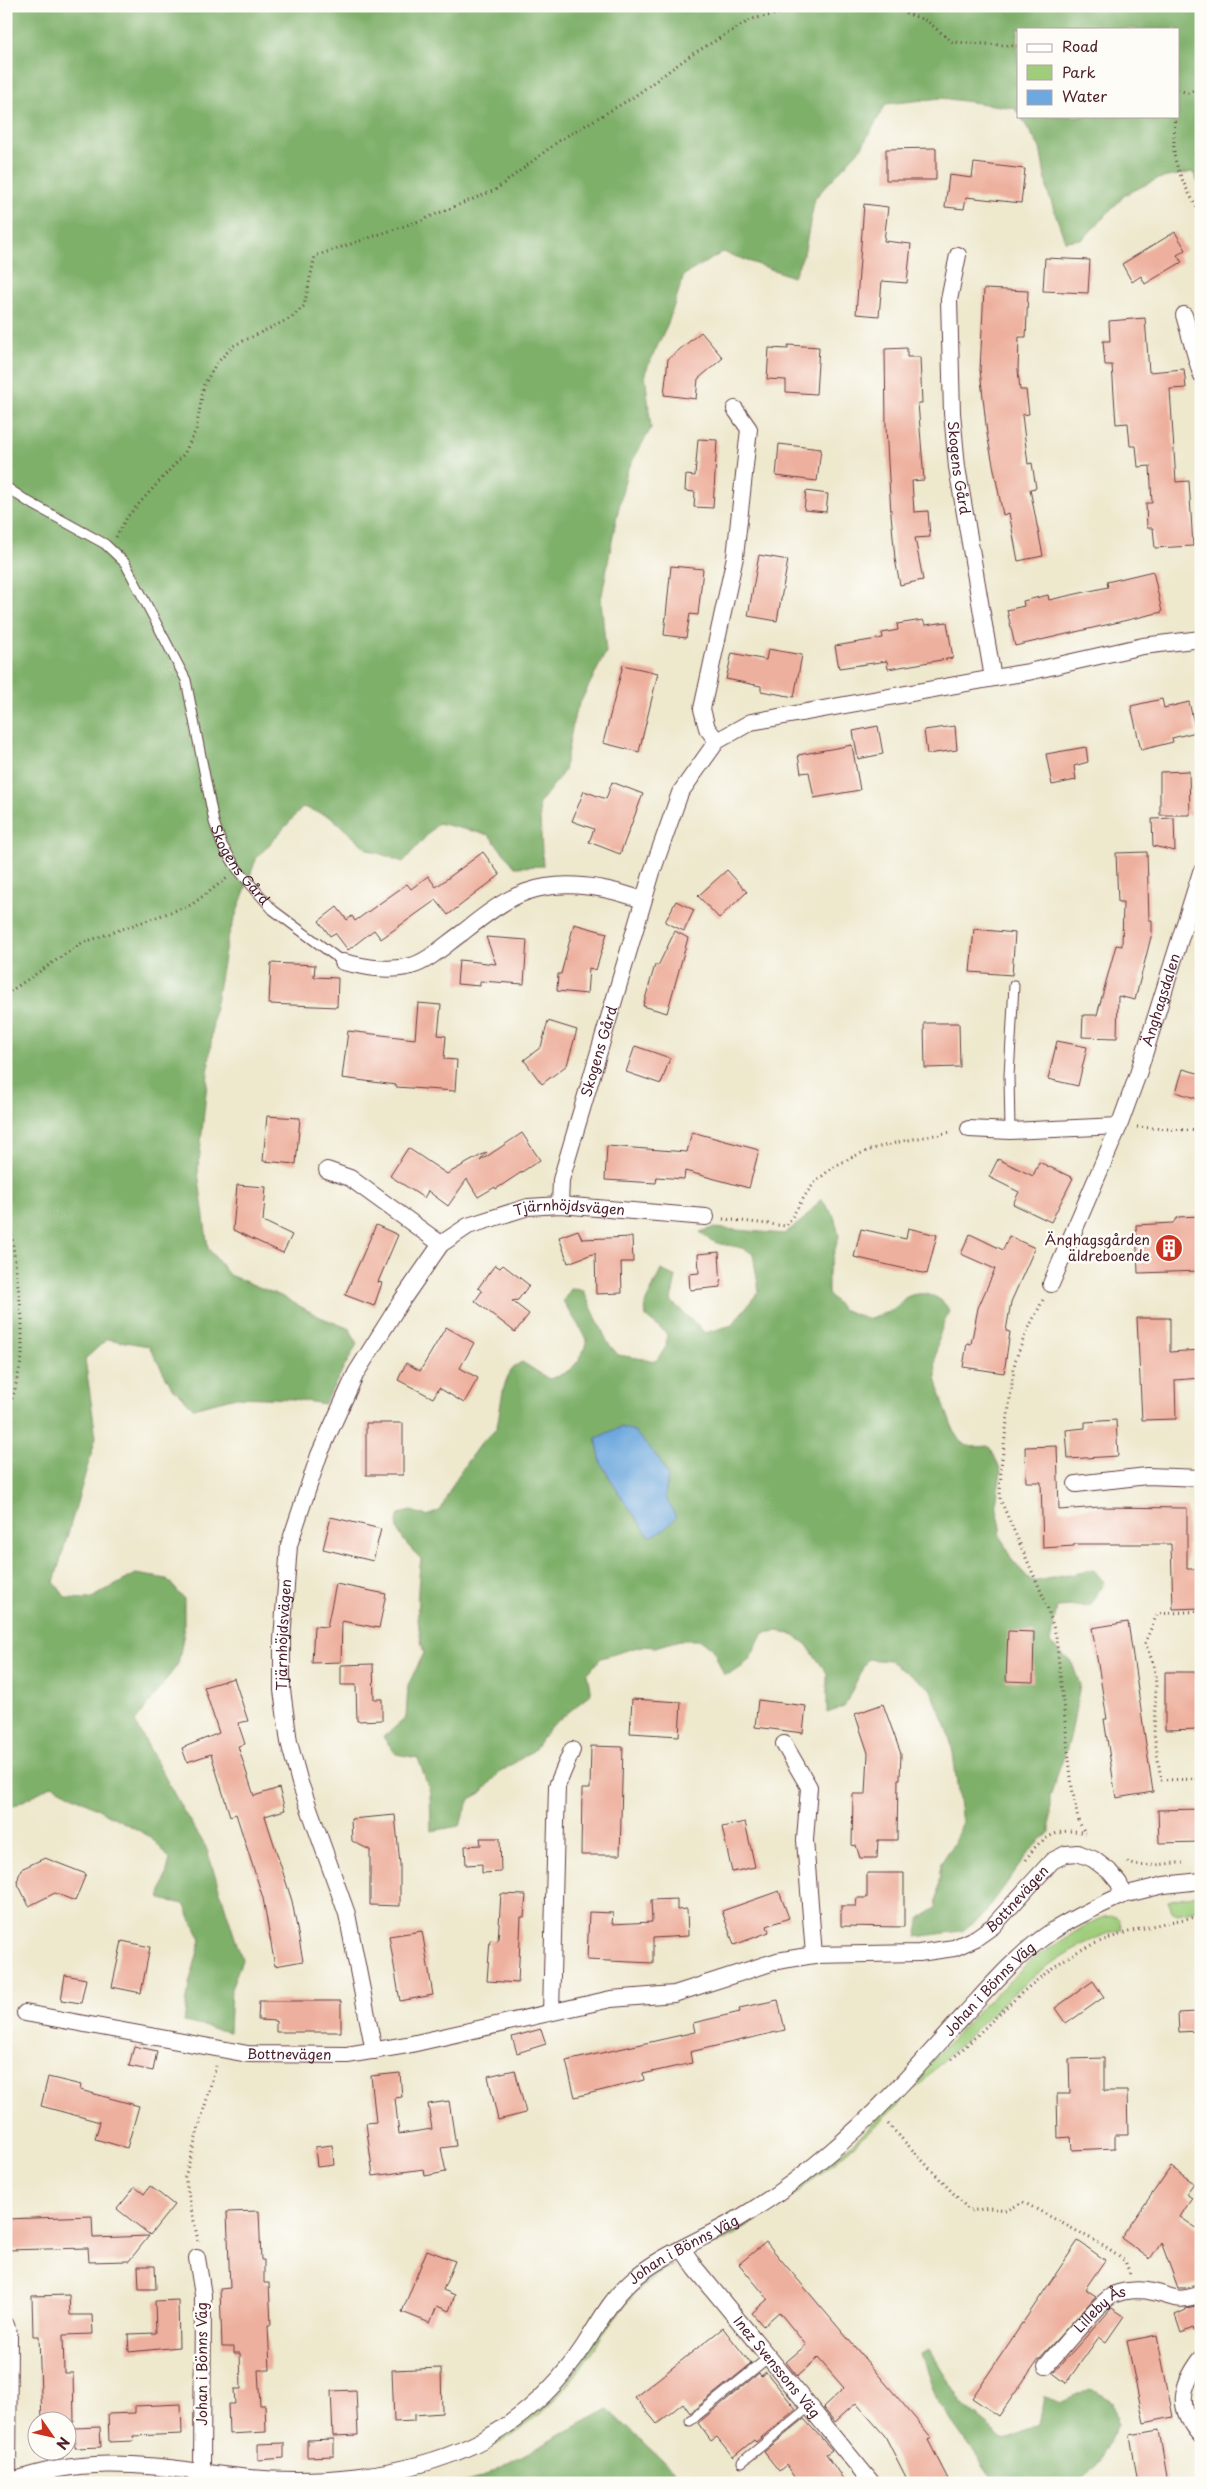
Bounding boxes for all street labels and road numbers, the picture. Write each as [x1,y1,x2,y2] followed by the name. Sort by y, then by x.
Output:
[943,420,976,516] street label: Skogens Gård
[206,822,275,910] street label: Skogens Gård
[1136,951,1185,1049] street label: Änghagsdalen
[575,1003,622,1100] street label: Skogens Gård
[511,1194,626,1221] street label: Tjärnhöjdsvägen
[271,1578,296,1691] street label: Tjärnhöjdsvägen
[982,1861,1053,1938] street label: Bottnevägen
[939,1937,1040,2041] street label: Johan i Bönns Väg
[247,2043,332,2065] street label: Bottnevägen
[623,2210,742,2289] street label: Johan i Bönns Väg
[1069,2280,1128,2337] street label: Lilleby Ås
[191,2302,212,2426] street label: Johan i Bönns Väg
[729,2311,825,2422] street label: Inez Svenssons Väg

